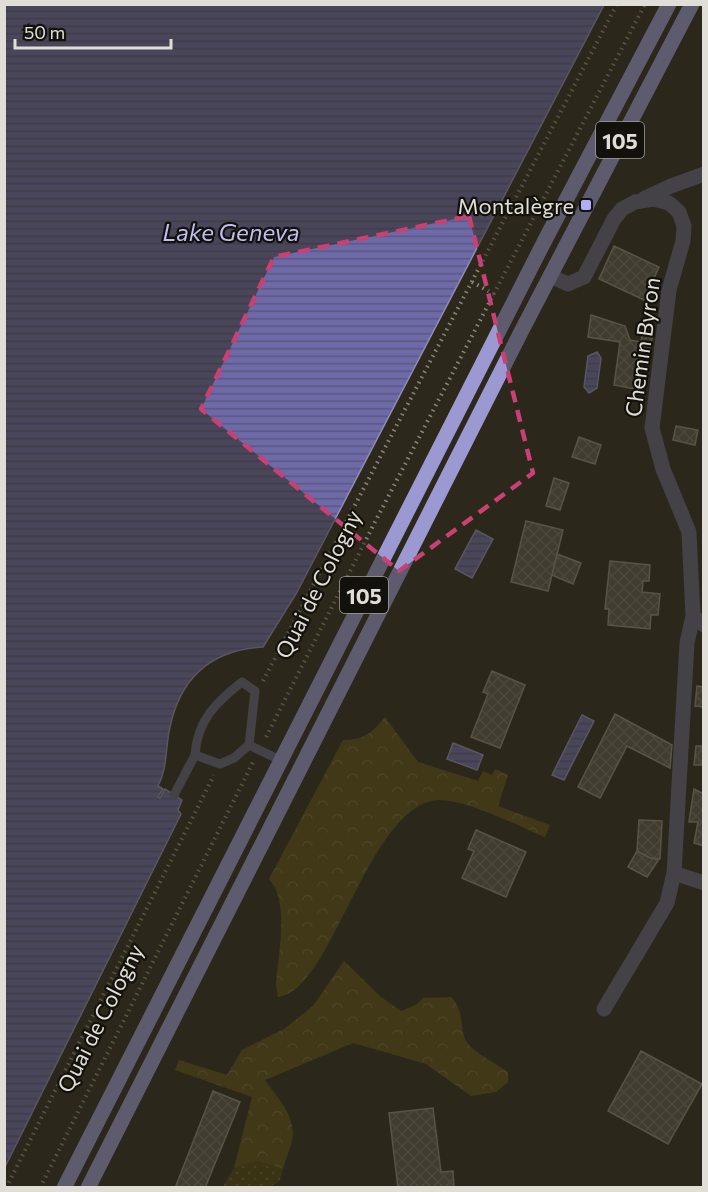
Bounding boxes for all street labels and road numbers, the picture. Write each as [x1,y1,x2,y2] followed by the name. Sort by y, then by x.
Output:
[596,122,644,158] road number: 105
[619,276,665,418] street label: Chemin Byron
[269,505,367,663] street label: Quai de Cologny
[340,577,388,613] road number: 105
[51,939,149,1097] street label: Quai de Cologny

